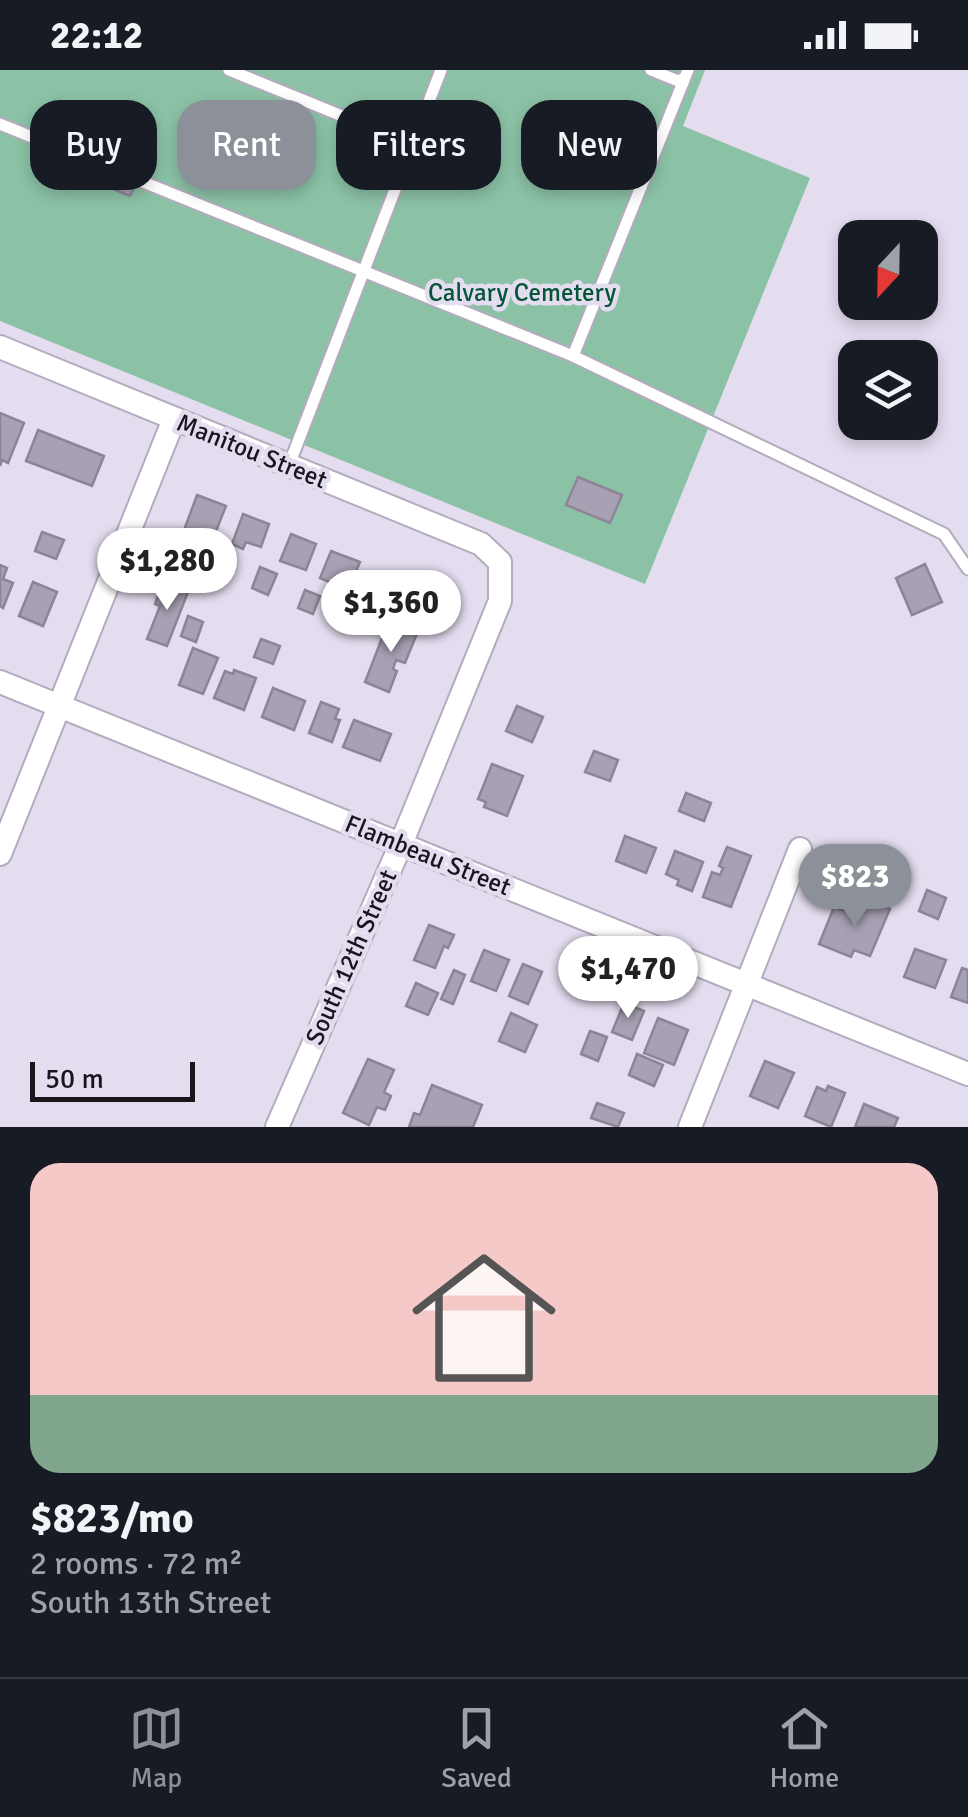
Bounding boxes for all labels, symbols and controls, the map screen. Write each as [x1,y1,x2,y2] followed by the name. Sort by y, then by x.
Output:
[50,12,143,59] text: 22:12
[30,100,157,190] chip: Buy
[177,100,316,190] chip: Rent
[336,100,501,190] chip: Filters
[521,100,657,190] chip: New
[838,220,938,320] north arrow
[838,220,938,440] map controls
[428,277,616,308] park label: Calvary Cemetery
[838,340,938,440] button: layers
[172,407,332,495] street label: Manitou Street
[86,528,248,613] pin: $1,280
[119,541,215,580] text: $1,280
[310,570,472,655] pin: $1,360
[343,583,439,622] text: $1,360
[341,808,515,902] street label: Flambeau Street
[796,844,914,929] pin: $823
[820,857,890,896] text: $823
[299,864,404,1049] street label: South 12th Street
[547,936,709,1021] pin: $1,470
[580,949,676,988] text: $1,470
[30,1057,195,1102] scale bar
[45,1062,104,1096] text: 50 m
[394,1228,574,1408] icon: home
[30,1493,194,1544] text: $823/mo
[30,1544,243,1583] text: 2 rooms · 72 m²
[30,1583,271,1622] text: South 13th Street
[129,1701,184,1795] tab: Map
[441,1701,512,1795] tab: Saved
[769,1701,839,1795] tab: Home

